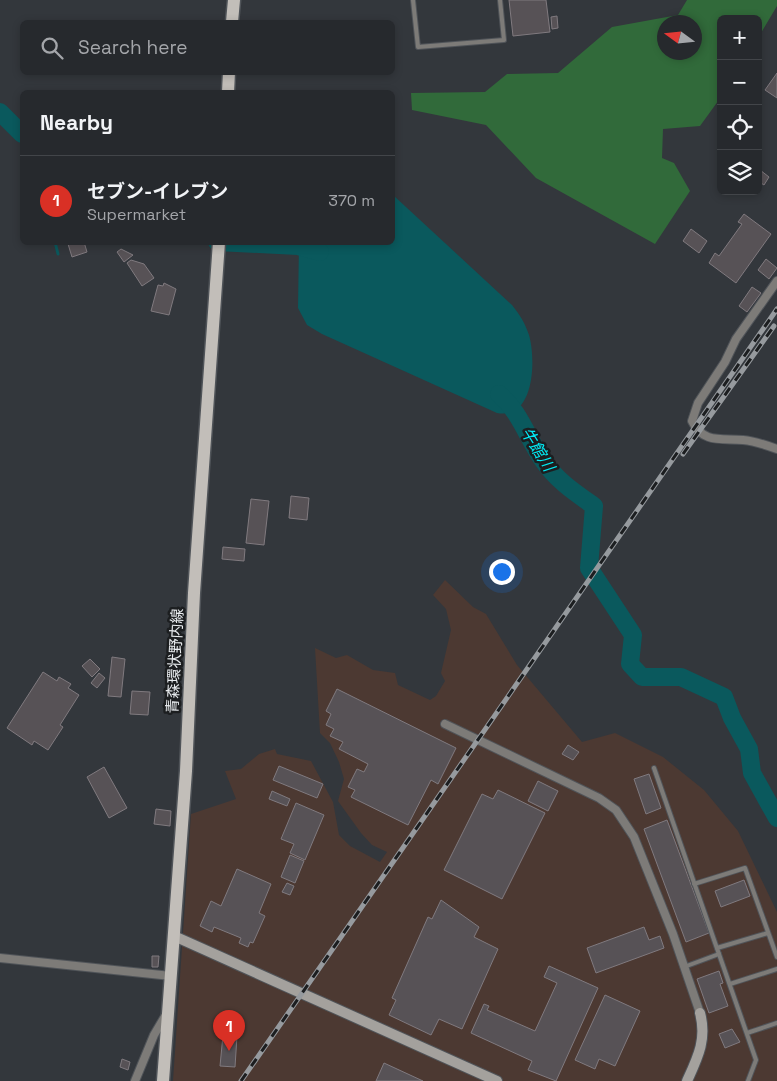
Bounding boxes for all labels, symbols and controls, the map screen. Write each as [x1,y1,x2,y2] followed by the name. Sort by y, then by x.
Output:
[657,15,702,60] north arrow
[717,15,762,195] map controls
[717,15,762,60] button: +
[20,20,395,75] search box
[38,34,66,62] icon: search
[78,35,188,60] text: Search here
[717,60,762,105] button: −
[717,105,762,150] button: locate
[40,109,113,136] text: Nearby
[717,150,762,195] button: layers
[87,179,228,204] text: セブン-イレブン
[52,190,60,211] text: 1
[328,190,375,211] text: 370 m
[87,204,186,225] text: Supermarket
[516,423,560,477] water label: 牛館川
[489,559,515,585] your location
[162,608,187,714] street label: 青森環状野内線
[213,1010,245,1051] pin: 1

